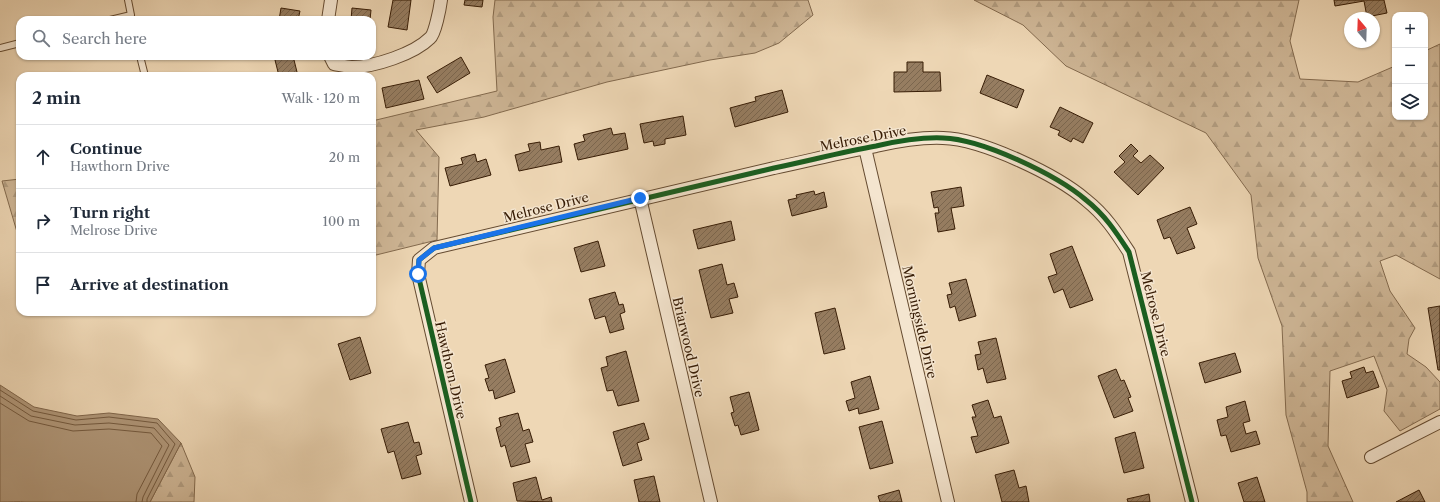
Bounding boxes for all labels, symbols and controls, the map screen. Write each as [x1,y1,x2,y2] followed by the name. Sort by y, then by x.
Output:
[1344,12,1380,48] north arrow
[1392,12,1428,120] map controls
[1392,12,1428,48] button: +
[16,16,376,60] search box
[30,27,52,49] icon: search
[62,29,147,48] text: Search here
[1392,48,1428,84] button: −
[1392,84,1428,120] button: layers
[32,88,81,108] text: 2 min
[282,90,360,106] text: Walk · 120 m
[819,122,907,154] street label: Melrose Drive
[70,139,142,158] text: Continue
[32,146,54,168] icon: ahead
[329,149,360,165] text: 20 m
[70,158,170,174] text: Hawthorn Drive
[502,189,590,225] street label: Melrose Drive
[631,189,649,207] route end
[70,203,150,222] text: Turn right
[32,210,54,232] icon: right
[322,213,360,229] text: 100 m
[70,222,157,238] text: Melrose Drive
[899,264,941,380] street label: Morningside Drive
[409,265,427,283] route start
[1138,270,1174,358] street label: Melrose Drive
[32,274,54,296] icon: arrive
[70,275,229,294] text: Arrive at destination
[670,295,708,399] street label: Briarwood Drive
[432,320,470,420] street label: Hawthorn Drive

